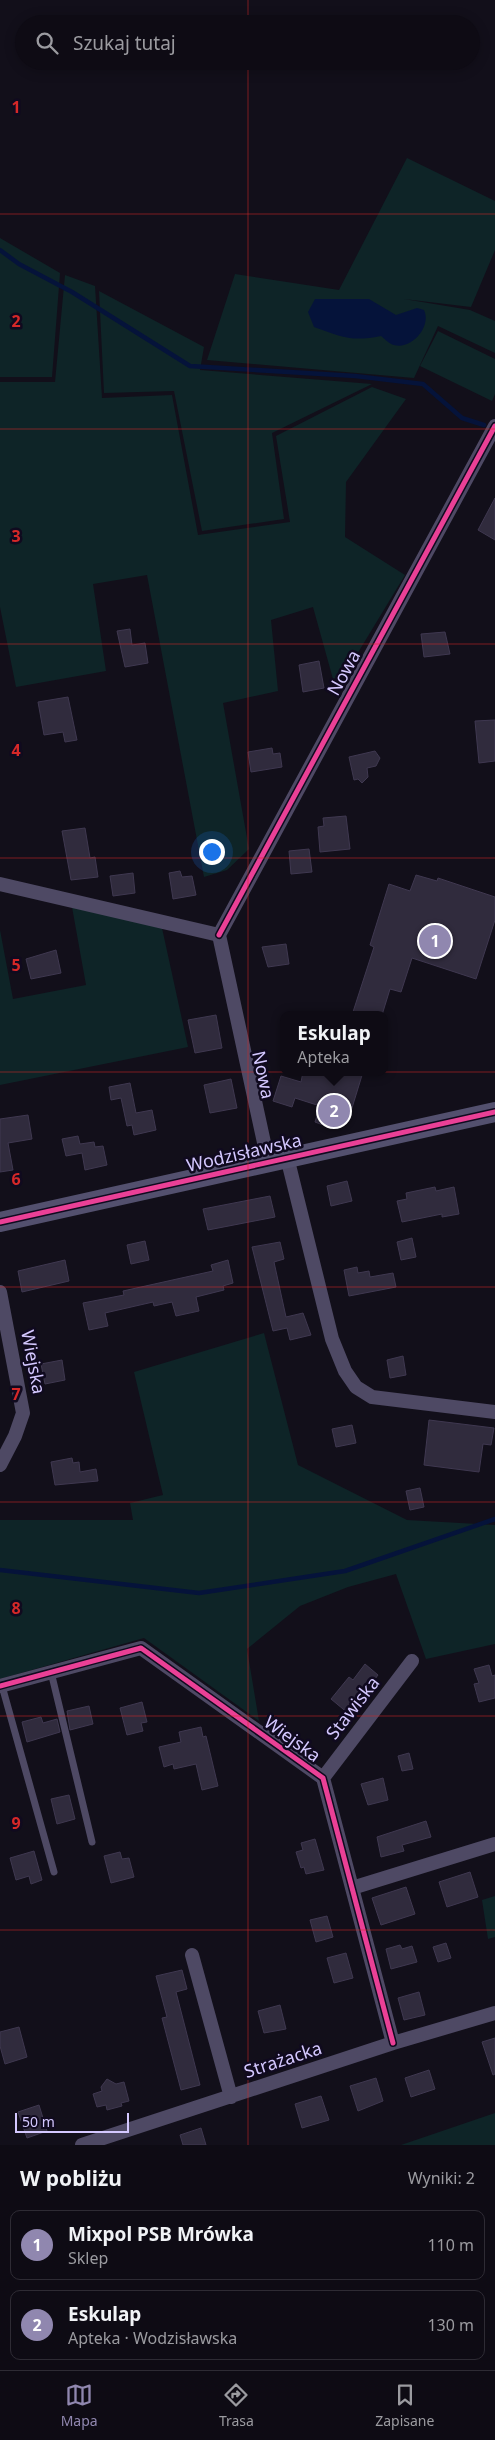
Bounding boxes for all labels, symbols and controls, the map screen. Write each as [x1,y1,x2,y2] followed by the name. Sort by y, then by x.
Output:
[15,15,480,70] search box
[33,29,61,57] icon: search
[73,30,176,56] text: Szukaj tutaj
[11,96,21,118] text: 1
[11,310,21,332] text: 2
[11,525,21,547] text: 3
[321,646,365,700] street label: Nowa
[11,739,21,761] text: 4
[199,839,225,865] your location
[419,922,451,960] pin: 1
[11,954,21,976] text: 5
[280,1011,388,1076] popup
[297,1020,371,1046] text: Eskulap
[297,1046,350,1068] text: Apteka
[247,1049,281,1101] street label: Nowa
[318,1092,350,1130] pin: 2
[184,1127,304,1177] street label: Wodzisławska
[11,1168,21,1190] text: 6
[16,1328,52,1396] street label: Wiejska
[11,1383,21,1405] text: 7
[11,1597,21,1619] text: 8
[320,1671,384,1744] street label: Stawiska
[259,1710,326,1767] street label: Wiejska
[11,1812,21,1834] text: 9
[241,2035,325,2083] street label: Strażacka
[15,2110,129,2133] scale bar
[22,2112,55,2131] text: 50 m
[20,2164,122,2192] text: W pobliżu
[408,2167,475,2189] text: Wyniki: 2
[68,2221,254,2247] text: Mixpol PSB Mrówka
[32,2234,42,2256] text: 1
[427,2234,474,2256] text: 110 m
[68,2247,108,2269] text: Sklep
[68,2301,141,2327] text: Eskulap
[32,2314,42,2336] text: 2
[427,2314,474,2336] text: 130 m
[68,2327,237,2349] text: Apteka · Wodzisławska
[61,2381,98,2430] tab: Mapa
[219,2381,254,2430] tab: Trasa
[375,2381,434,2430] tab: Zapisane

